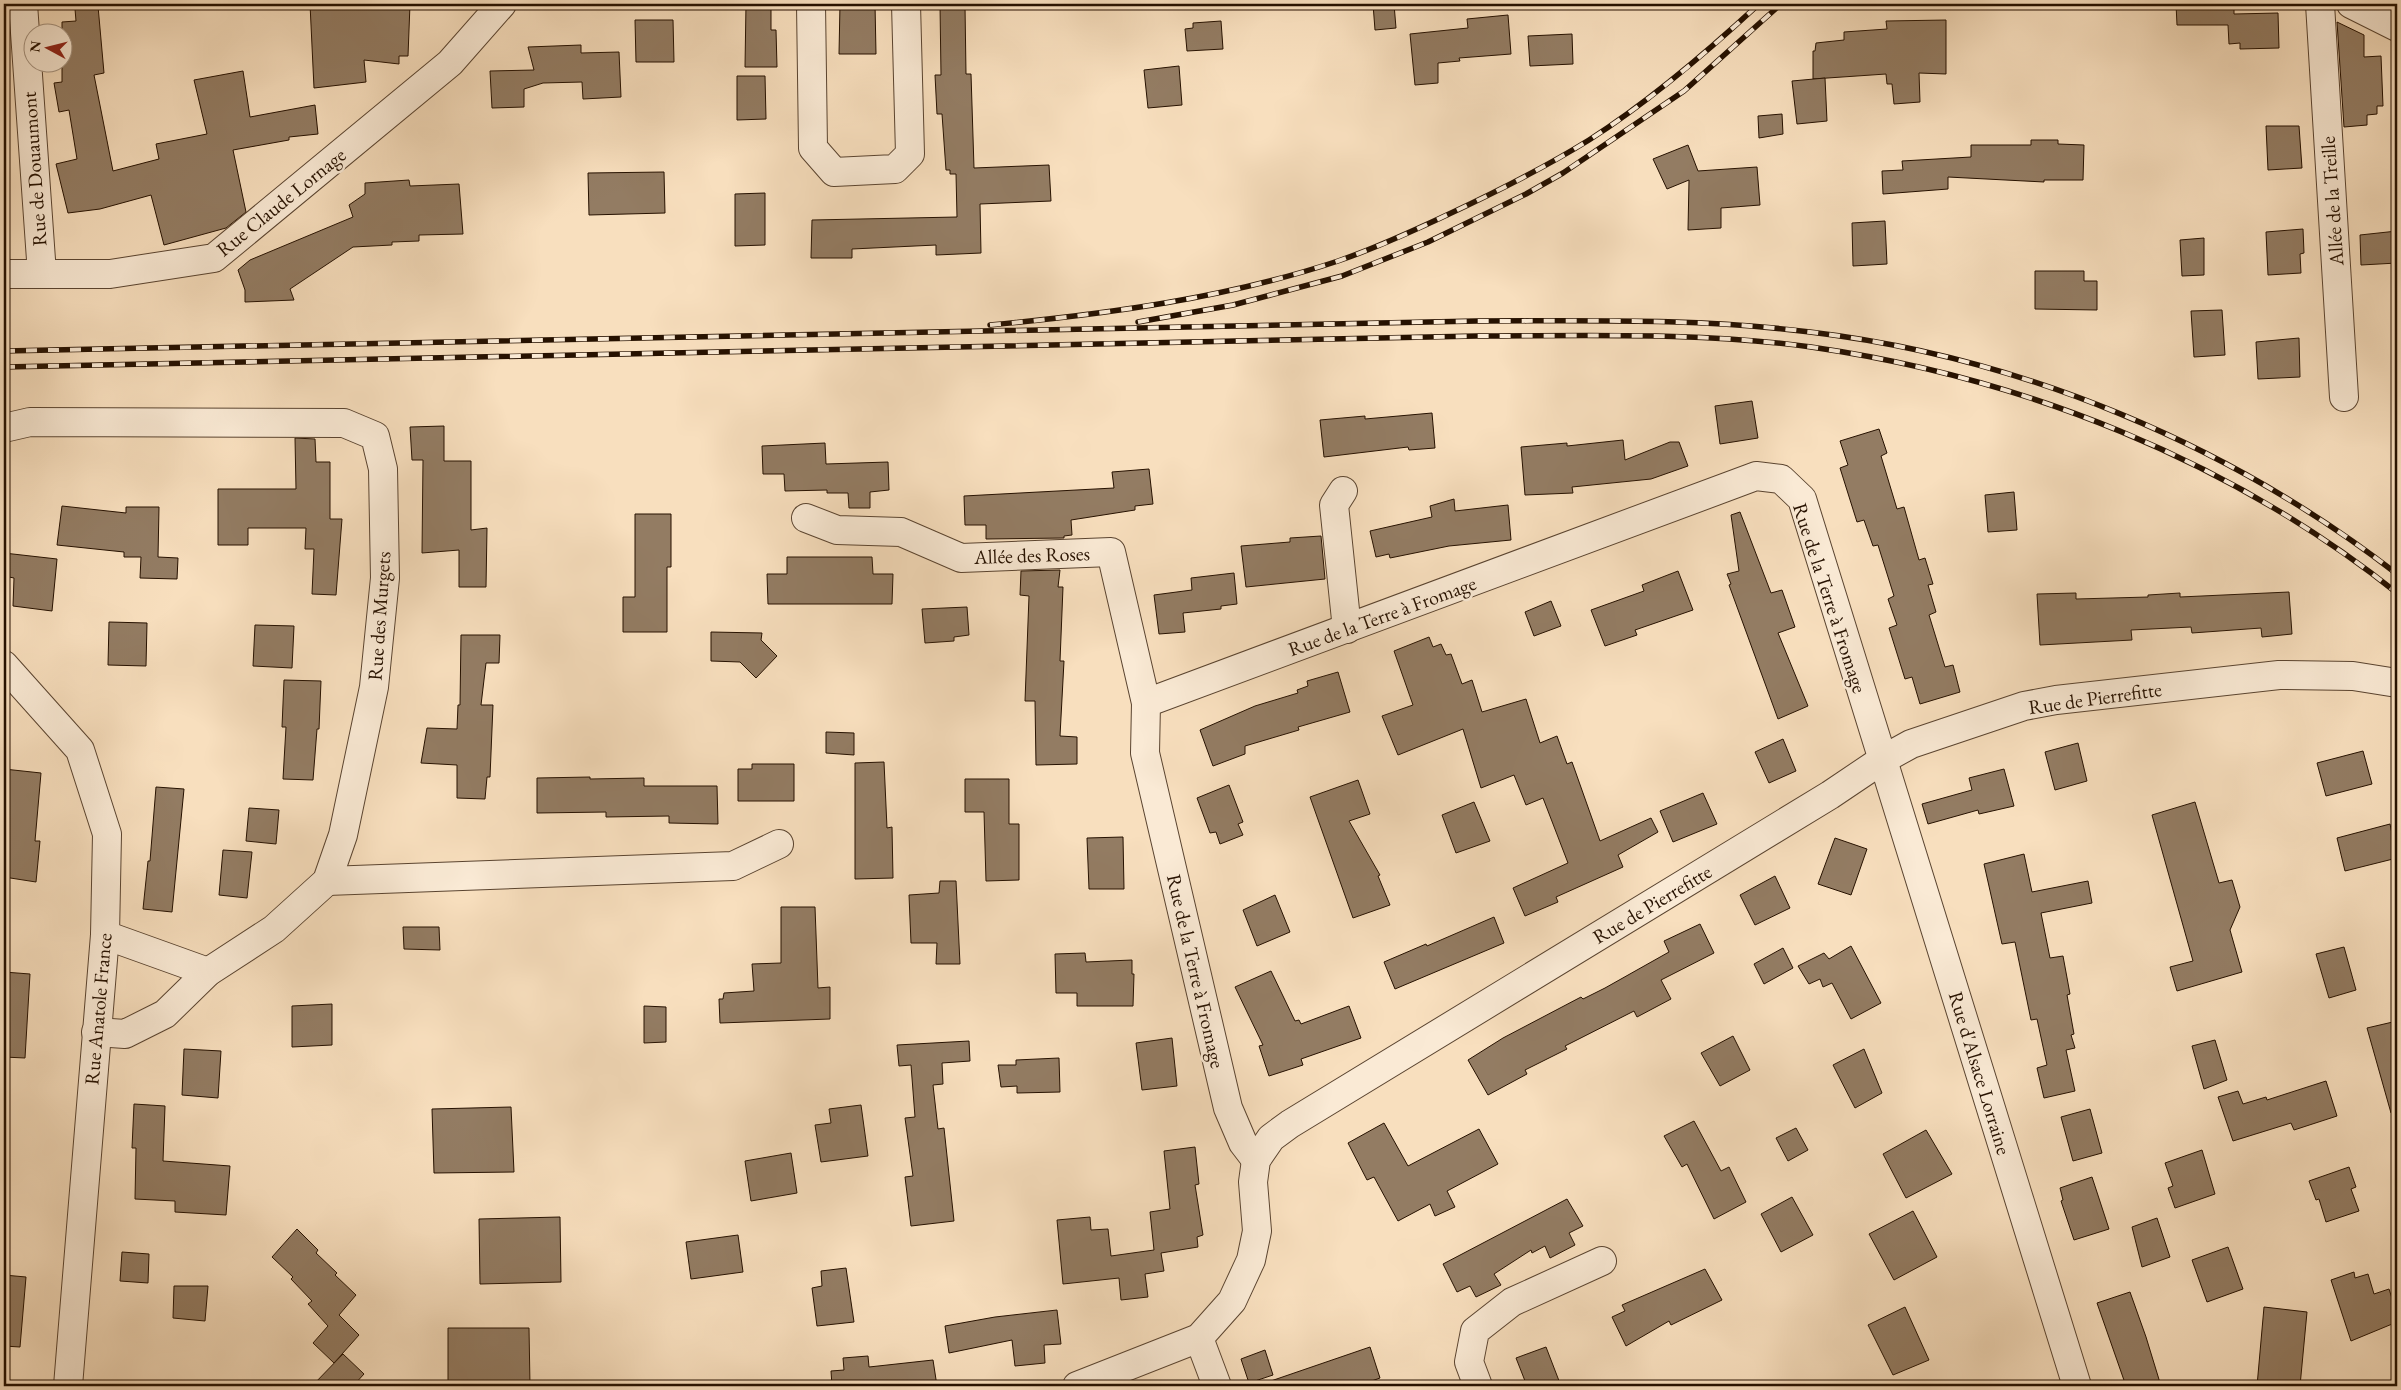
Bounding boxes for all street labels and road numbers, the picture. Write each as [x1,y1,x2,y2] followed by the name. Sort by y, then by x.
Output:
[16,90,52,247] street label: Rue de Douaumont
[2314,135,2350,268] street label: Allée de la Treille
[211,142,351,262] street label: Rue Claude Lornage
[1787,500,1873,697] street label: Rue de la Terre à Fromage
[973,540,1090,570] street label: Allée des Roses
[362,551,396,681] street label: Rue des Murgets
[1284,570,1480,662] street label: Rue de la Terre à Fromage
[2027,676,2163,720] street label: Rue de Pierrefitte
[1588,858,1716,950] street label: Rue de Pierrefitte
[1161,871,1231,1071] street label: Rue de la Terre à Fromage
[78,932,118,1086] street label: Rue Anatole France
[1943,988,2017,1158] street label: Rue d'Alsace Lorraine

